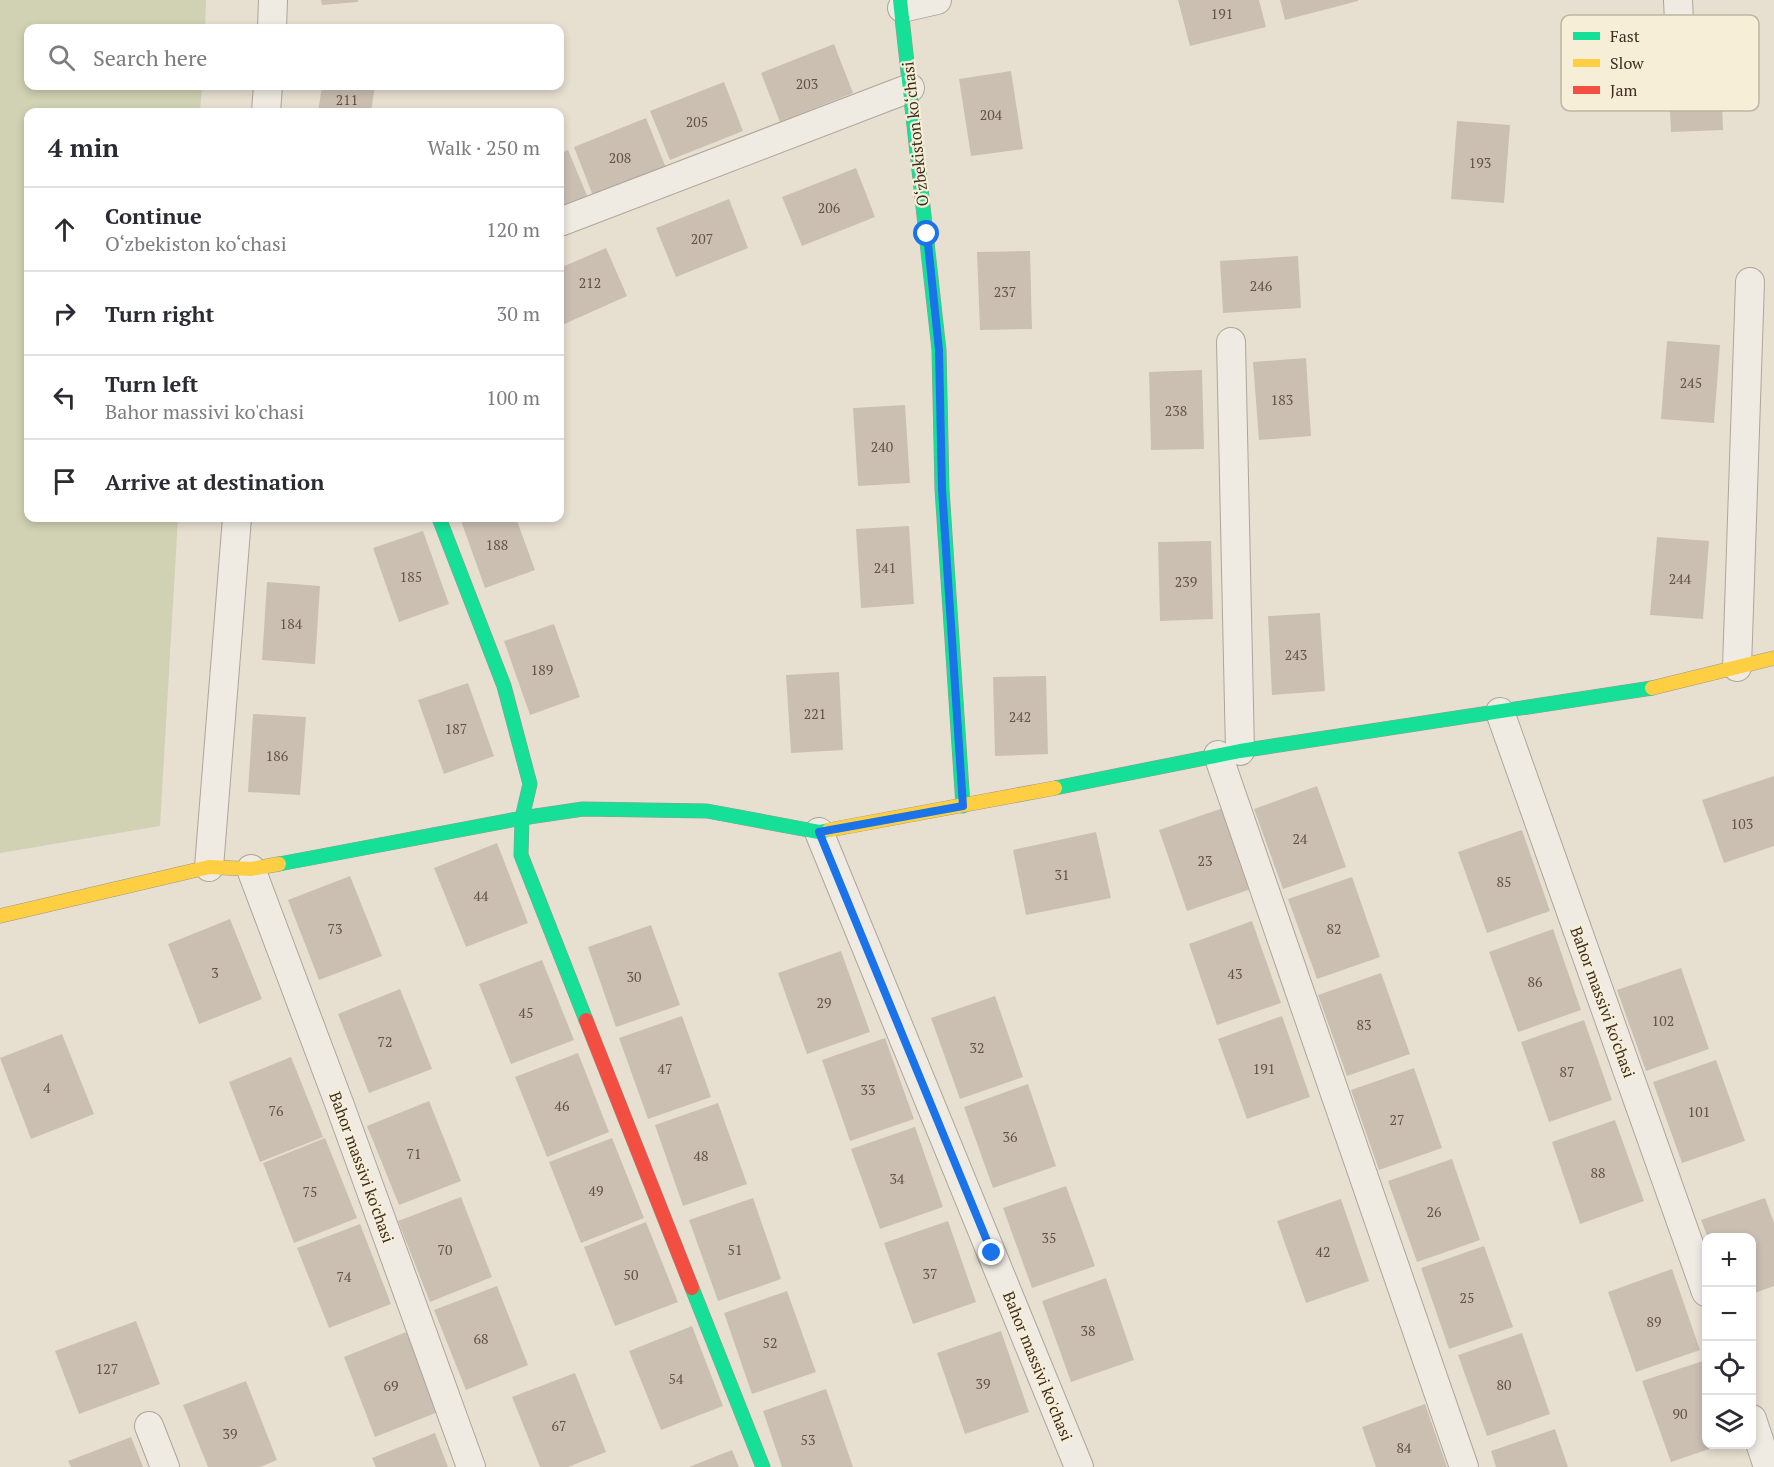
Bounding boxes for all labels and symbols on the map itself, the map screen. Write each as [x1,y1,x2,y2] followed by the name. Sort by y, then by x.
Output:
[1211,4,1233,23] house number: 191
[1561,15,1759,111] legend
[1610,25,1640,47] text: Fast
[1610,52,1644,74] text: Slow
[896,60,934,207] street label: O‘zbekiston ko‘chasi
[796,74,818,93] house number: 203
[1610,79,1638,101] text: Jam
[336,90,358,109] house number: 211
[980,105,1003,124] house number: 204
[686,112,708,131] house number: 205
[609,148,631,167] house number: 208
[1469,153,1491,172] house number: 193
[818,198,841,217] house number: 206
[913,220,939,246] route start
[691,229,713,248] house number: 207
[579,273,601,292] house number: 212
[1250,276,1273,295] house number: 246
[994,282,1016,301] house number: 237
[1680,373,1702,392] house number: 245
[1271,390,1293,409] house number: 183
[1165,401,1187,420] house number: 238
[871,437,893,456] house number: 240
[486,535,508,554] house number: 188
[874,558,896,577] house number: 241
[400,567,422,586] house number: 185
[1669,569,1692,588] house number: 244
[1175,572,1197,591] house number: 239
[280,614,303,633] house number: 184
[1285,645,1307,664] house number: 243
[531,660,553,679] house number: 189
[804,704,826,723] house number: 221
[1009,707,1031,726] house number: 242
[445,719,467,738] house number: 187
[266,746,289,765] house number: 186
[1731,814,1753,833] house number: 103
[1293,829,1308,848] house number: 24
[1198,851,1212,870] house number: 23
[1055,865,1069,884] house number: 31
[1497,872,1511,891] house number: 85
[474,886,489,905] house number: 44
[328,919,342,938] house number: 73
[1327,919,1341,938] house number: 82
[1565,923,1641,1081] street label: Bahor massivi ko'chasi
[211,963,219,982] house number: 3
[1228,964,1242,983] house number: 43
[627,967,641,986] house number: 30
[1528,972,1543,991] house number: 86
[817,993,831,1012] house number: 29
[519,1003,533,1022] house number: 45
[1652,1011,1674,1030] house number: 102
[1357,1015,1371,1034] house number: 83
[378,1032,392,1051] house number: 72
[970,1038,984,1057] house number: 32
[658,1059,672,1078] house number: 47
[1253,1059,1275,1078] house number: 191
[1560,1062,1574,1081] house number: 87
[43,1078,51,1097] house number: 4
[861,1080,875,1099] house number: 33
[324,1088,400,1246] street label: Bahor massivi ko'chasi
[555,1096,570,1115] house number: 46
[269,1101,284,1120] house number: 76
[1688,1102,1710,1121] house number: 101
[1390,1110,1404,1129] house number: 27
[1003,1127,1018,1146] house number: 36
[407,1144,421,1163] house number: 71
[694,1146,708,1165] house number: 48
[1591,1163,1605,1182] house number: 88
[890,1169,905,1188] house number: 34
[589,1181,603,1200] house number: 49
[303,1182,317,1201] house number: 75
[1427,1202,1442,1221] house number: 26
[1042,1228,1056,1247] house number: 35
[978,1239,1004,1265] route end
[438,1240,452,1259] house number: 70
[728,1240,742,1259] house number: 51
[1316,1242,1330,1261] house number: 42
[923,1264,937,1283] house number: 37
[624,1265,638,1284] house number: 50
[337,1267,352,1286] house number: 74
[998,1288,1078,1444] street label: Bahor massivi ko'chasi
[1460,1288,1474,1307] house number: 25
[1647,1312,1661,1331] house number: 89
[1081,1321,1095,1340] house number: 38
[474,1329,488,1348] house number: 68
[763,1333,777,1352] house number: 52
[96,1359,118,1378] house number: 127
[669,1369,684,1388] house number: 54
[976,1374,990,1393] house number: 39
[1497,1375,1511,1394] house number: 80
[384,1376,398,1395] house number: 69
[1673,1404,1687,1423] house number: 90
[552,1416,566,1435] house number: 67
[223,1424,237,1443] house number: 39
[801,1430,815,1449] house number: 53
[1397,1438,1412,1457] house number: 84

